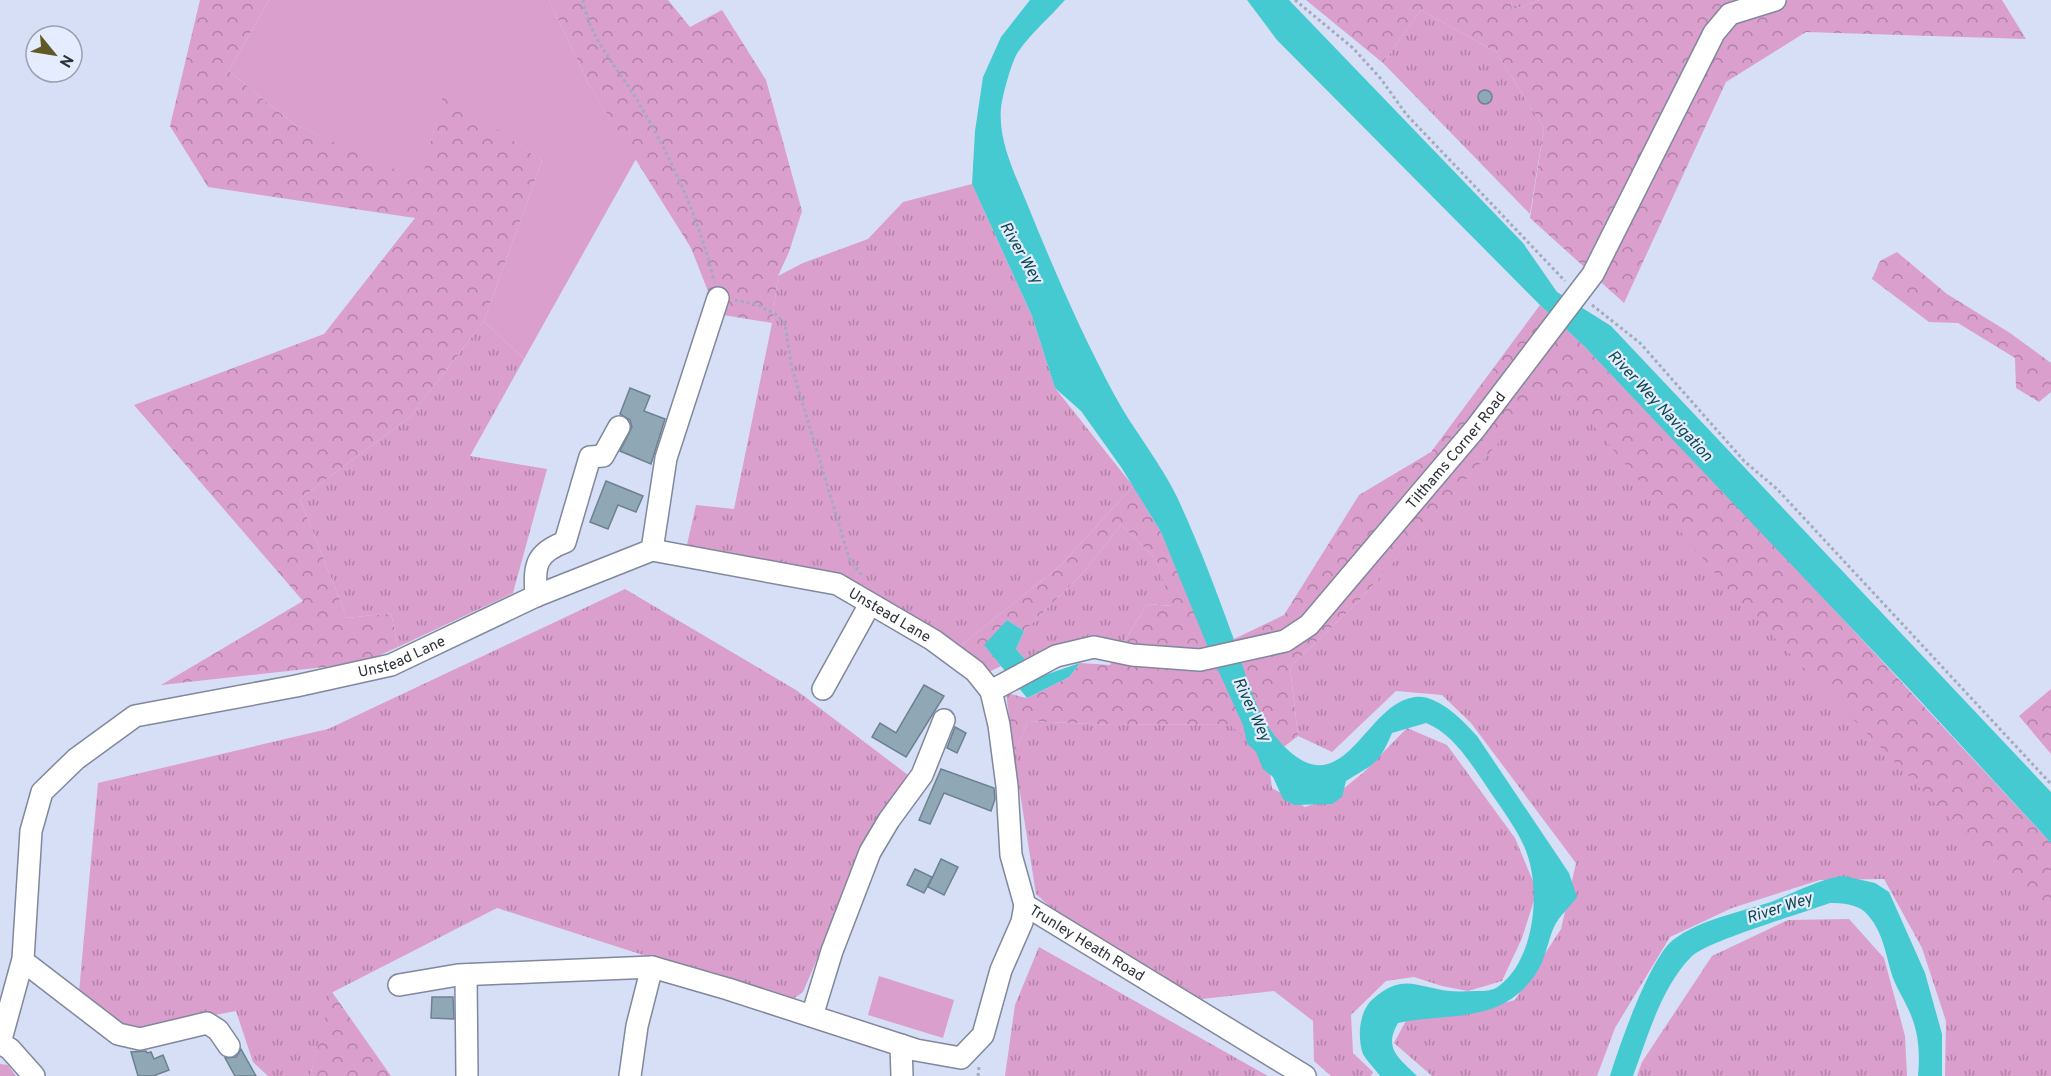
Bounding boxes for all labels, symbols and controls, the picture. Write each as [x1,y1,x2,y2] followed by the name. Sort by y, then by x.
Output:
[24,24,84,84] north arrow
[54,51,77,70] text: N
[995,218,1047,289] water label: River Wey
[1603,346,1717,466] water label: River Wey Navigation
[1403,389,1511,514] street label: Tilthams Corner Road
[844,585,934,648] street label: Unstead Lane
[356,632,449,683] street label: Unstead Lane
[1228,675,1275,747] water label: River Wey
[1744,888,1817,929] water label: River Wey
[1025,902,1147,987] street label: Trunley Heath Road

